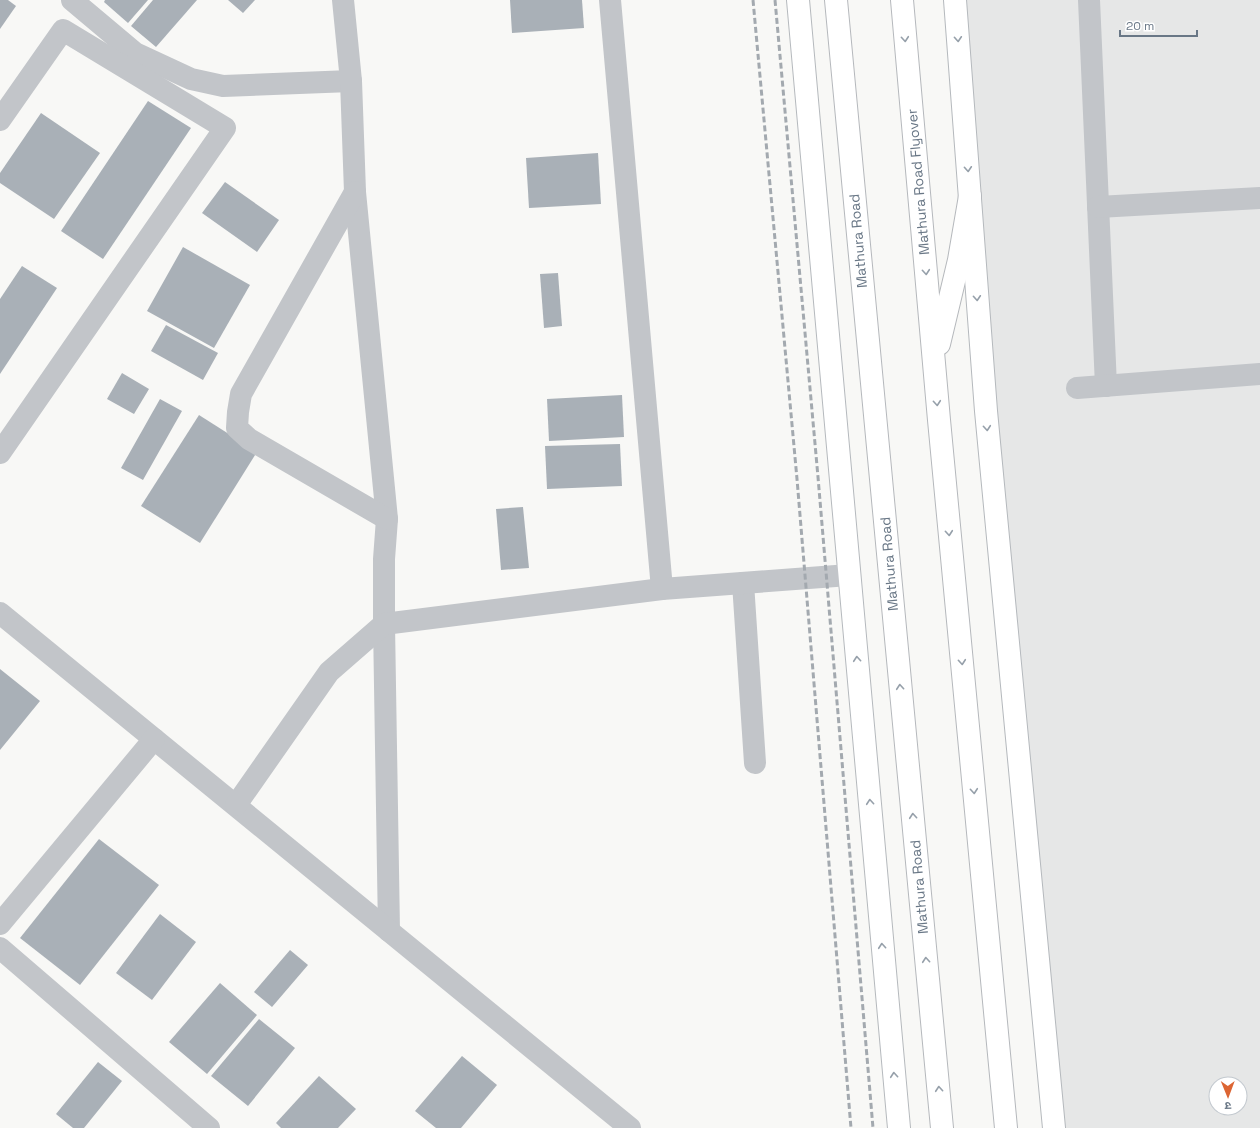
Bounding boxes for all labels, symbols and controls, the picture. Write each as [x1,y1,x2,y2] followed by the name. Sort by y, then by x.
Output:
[1120,12,1197,38] scale bar
[1126,18,1154,34] text: 20 m
[901,36,910,42] one-way arrow
[953,36,962,42] one-way arrow
[903,108,933,256] street label: Mathura Road Flyover
[963,165,972,172] one-way arrow
[845,193,871,289] street label: Mathura Road
[921,269,930,275] one-way arrow
[973,295,982,301] one-way arrow
[933,400,942,406] one-way arrow
[983,425,992,431] one-way arrow
[876,516,902,612] street label: Mathura Road
[945,530,954,536] one-way arrow
[852,656,861,662] one-way arrow
[957,659,966,665] one-way arrow
[896,684,905,690] one-way arrow
[969,788,978,794] one-way arrow
[865,799,874,805] one-way arrow
[908,813,917,819] one-way arrow
[906,839,932,935] street label: Mathura Road
[878,943,887,949] one-way arrow
[922,957,931,963] one-way arrow
[890,1072,899,1078] one-way arrow
[1208,1076,1248,1116] north arrow
[934,1086,943,1092] one-way arrow
[1224,1099,1232,1113] text: उ

